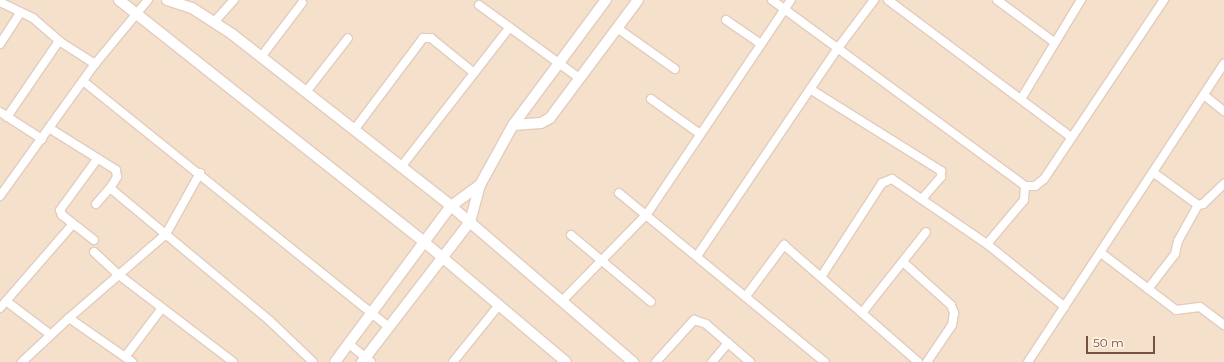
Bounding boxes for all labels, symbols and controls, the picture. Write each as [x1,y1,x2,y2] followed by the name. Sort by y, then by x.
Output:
[1088,328,1157,354] scale bar
[1093,335,1124,350] text: 50 m

